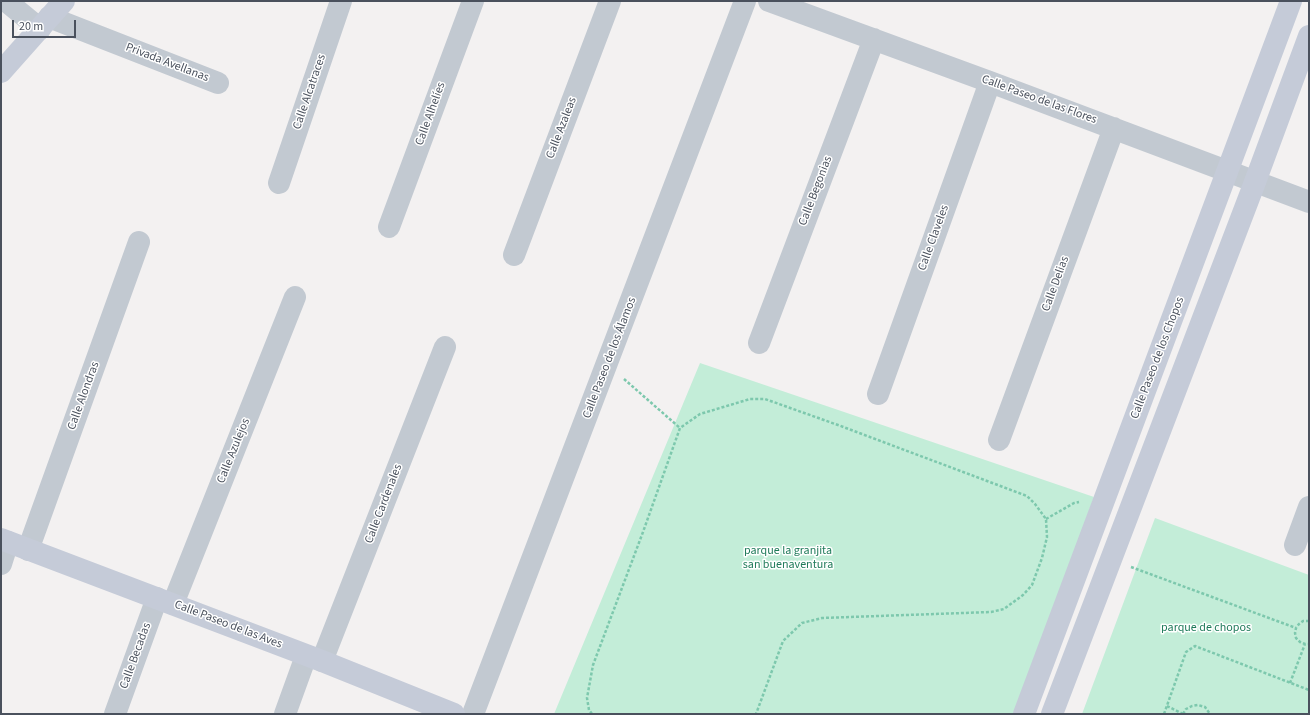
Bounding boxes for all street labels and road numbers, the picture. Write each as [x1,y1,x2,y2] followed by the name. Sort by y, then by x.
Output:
[123,40,211,86] street label: Privada Avellanas
[290,53,330,131] street label: Calle Alcatraces
[979,72,1099,128] street label: Calle Paseo de las Flores
[413,80,449,148] street label: Calle Alhelíes
[544,95,580,161] street label: Calle Azaleas
[796,154,836,228] street label: Calle Begonias
[915,203,953,273] street label: Calle Claveles
[1039,254,1073,314] street label: Calle Delias
[580,295,640,421] street label: Calle Paseo de los Álamos
[1128,295,1188,421] street label: Calle Paseo de los Chopos
[65,360,103,432] street label: Calle Alondras
[214,416,254,486] street label: Calle Azulejos
[362,462,406,546] street label: Calle Cardenales
[172,598,284,652] street label: Calle Paseo de las Aves
[117,621,155,691] street label: Calle Becadas

